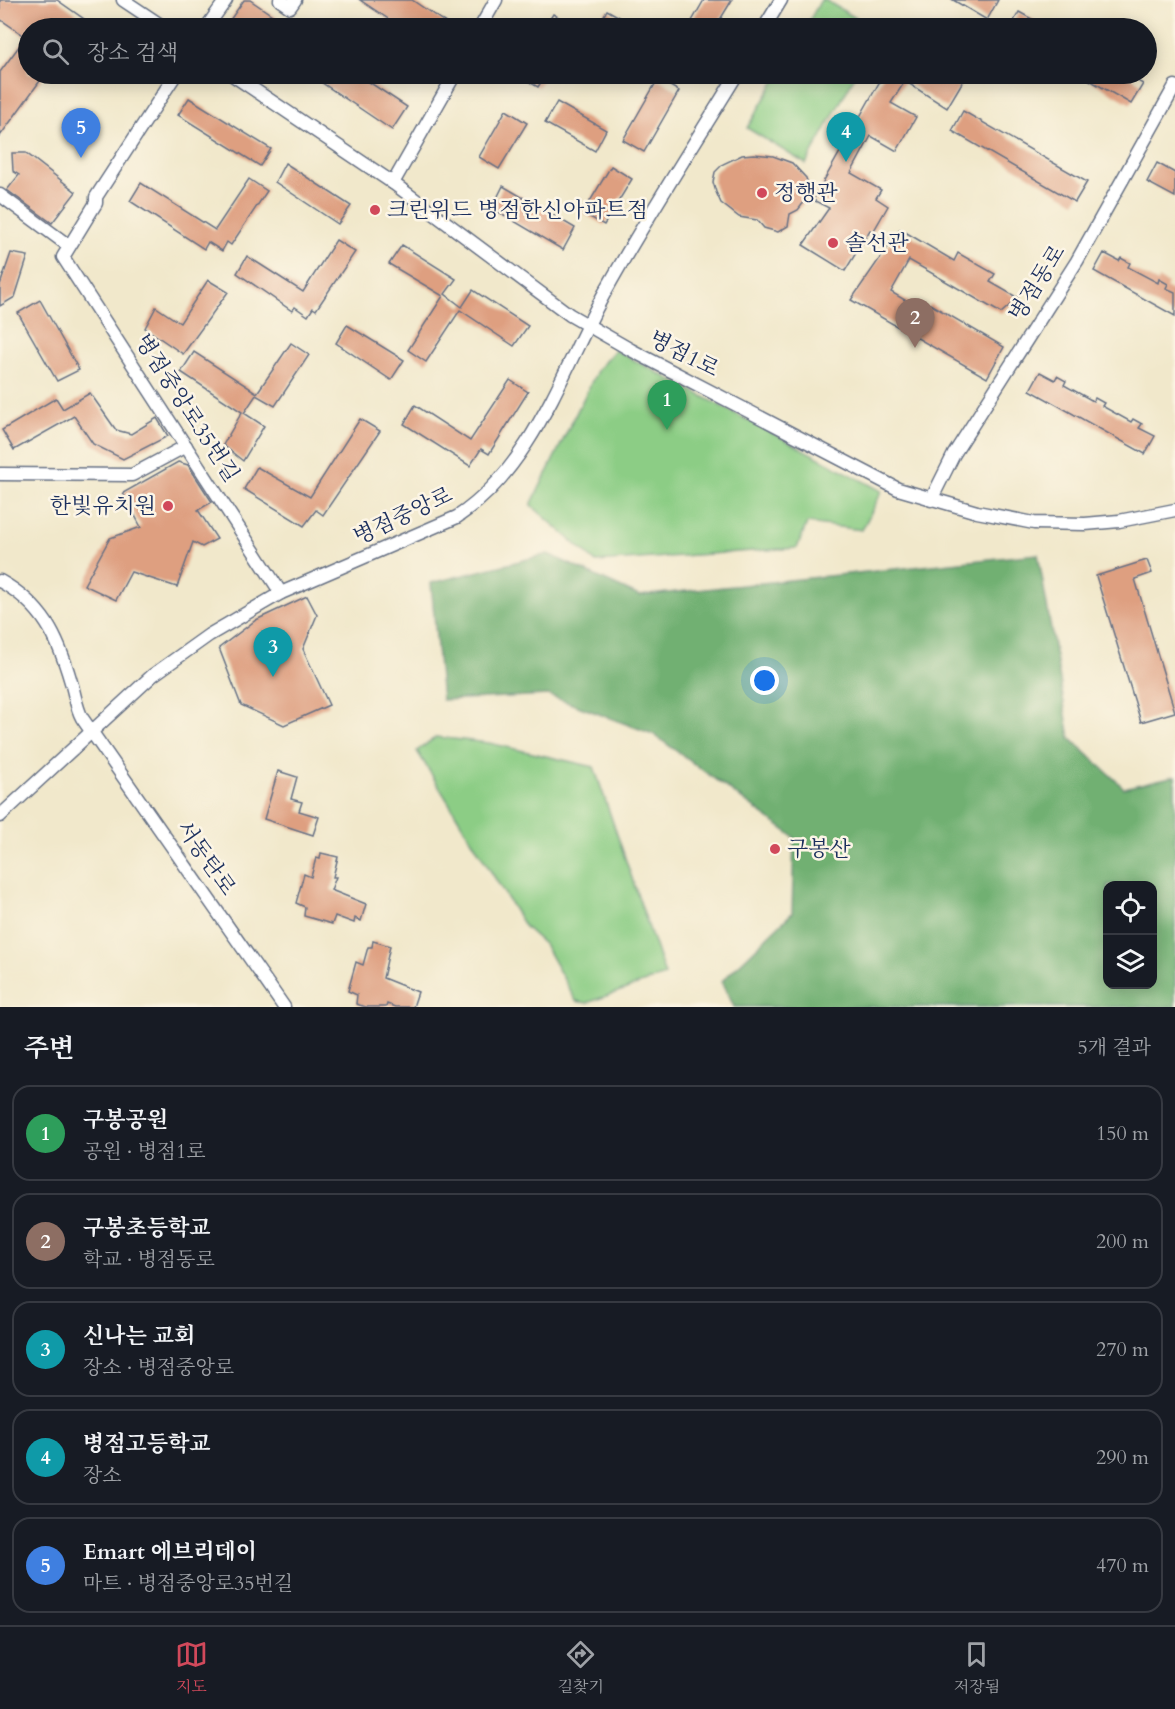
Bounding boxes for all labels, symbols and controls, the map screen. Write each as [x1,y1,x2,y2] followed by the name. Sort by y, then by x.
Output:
[18,18,1157,84] search box
[39,35,72,68] icon: search
[87,38,178,68] text: 장소 검색
[62,108,100,158] pin: 5
[826,112,866,162] pin: 4
[774,178,839,208] place label: 정행관
[755,186,769,200] marker: 정행관
[387,195,648,225] place label: 크린위드 병점한신아파트점
[368,203,382,217] marker: 크린위드 병점한신아파트점
[845,228,910,258] place label: 솔선관
[826,236,840,250] marker: 솔선관
[1002,239,1072,327] street label: 병점동로
[896,298,934,348] pin: 2
[644,324,724,384] street label: 병점1로
[128,328,246,488] street label: 병점중앙로35번길
[648,380,686,430] pin: 1
[349,480,457,552] street label: 병점중앙로
[50,491,156,521] place label: 한빛유치원
[161,499,175,513] marker: 한빛유치원
[254,628,292,677] pin: 3
[750,666,779,695] your location
[169,815,243,901] street label: 서동탄로
[787,834,852,864] place label: 구봉산
[768,842,782,856] marker: 구봉산
[1103,881,1157,989] map controls
[1103,881,1157,935] button: locate
[1103,935,1157,989] button: layers
[24,1031,74,1066] text: 주변
[1077,1034,1151,1061] text: 5개 결과
[83,1105,168,1135] text: 구봉공원
[40,1120,51,1147] text: 1
[1096,1120,1149,1147] text: 150 m
[83,1138,206,1165] text: 공원 · 병점1로
[83,1213,211,1243] text: 구봉초등학교
[40,1228,51,1255] text: 2
[1096,1228,1149,1255] text: 200 m
[83,1246,215,1273] text: 학교 · 병점동로
[83,1321,195,1351] text: 신나는 교회
[40,1336,51,1363] text: 3
[1096,1336,1149,1363] text: 270 m
[83,1354,234,1381] text: 장소 · 병점중앙로
[83,1429,211,1459] text: 병점고등학교
[40,1444,51,1471] text: 4
[1096,1444,1149,1471] text: 290 m
[83,1462,122,1489] text: 장소
[83,1537,257,1567] text: Emart 에브리데이
[40,1552,51,1579] text: 5
[1096,1552,1149,1579] text: 470 m
[83,1570,293,1597] text: 마트 · 병점중앙로35번길
[175,1638,208,1698] tab: 지도
[558,1638,604,1698] tab: 길찾기
[954,1638,1000,1698] tab: 저장됨

